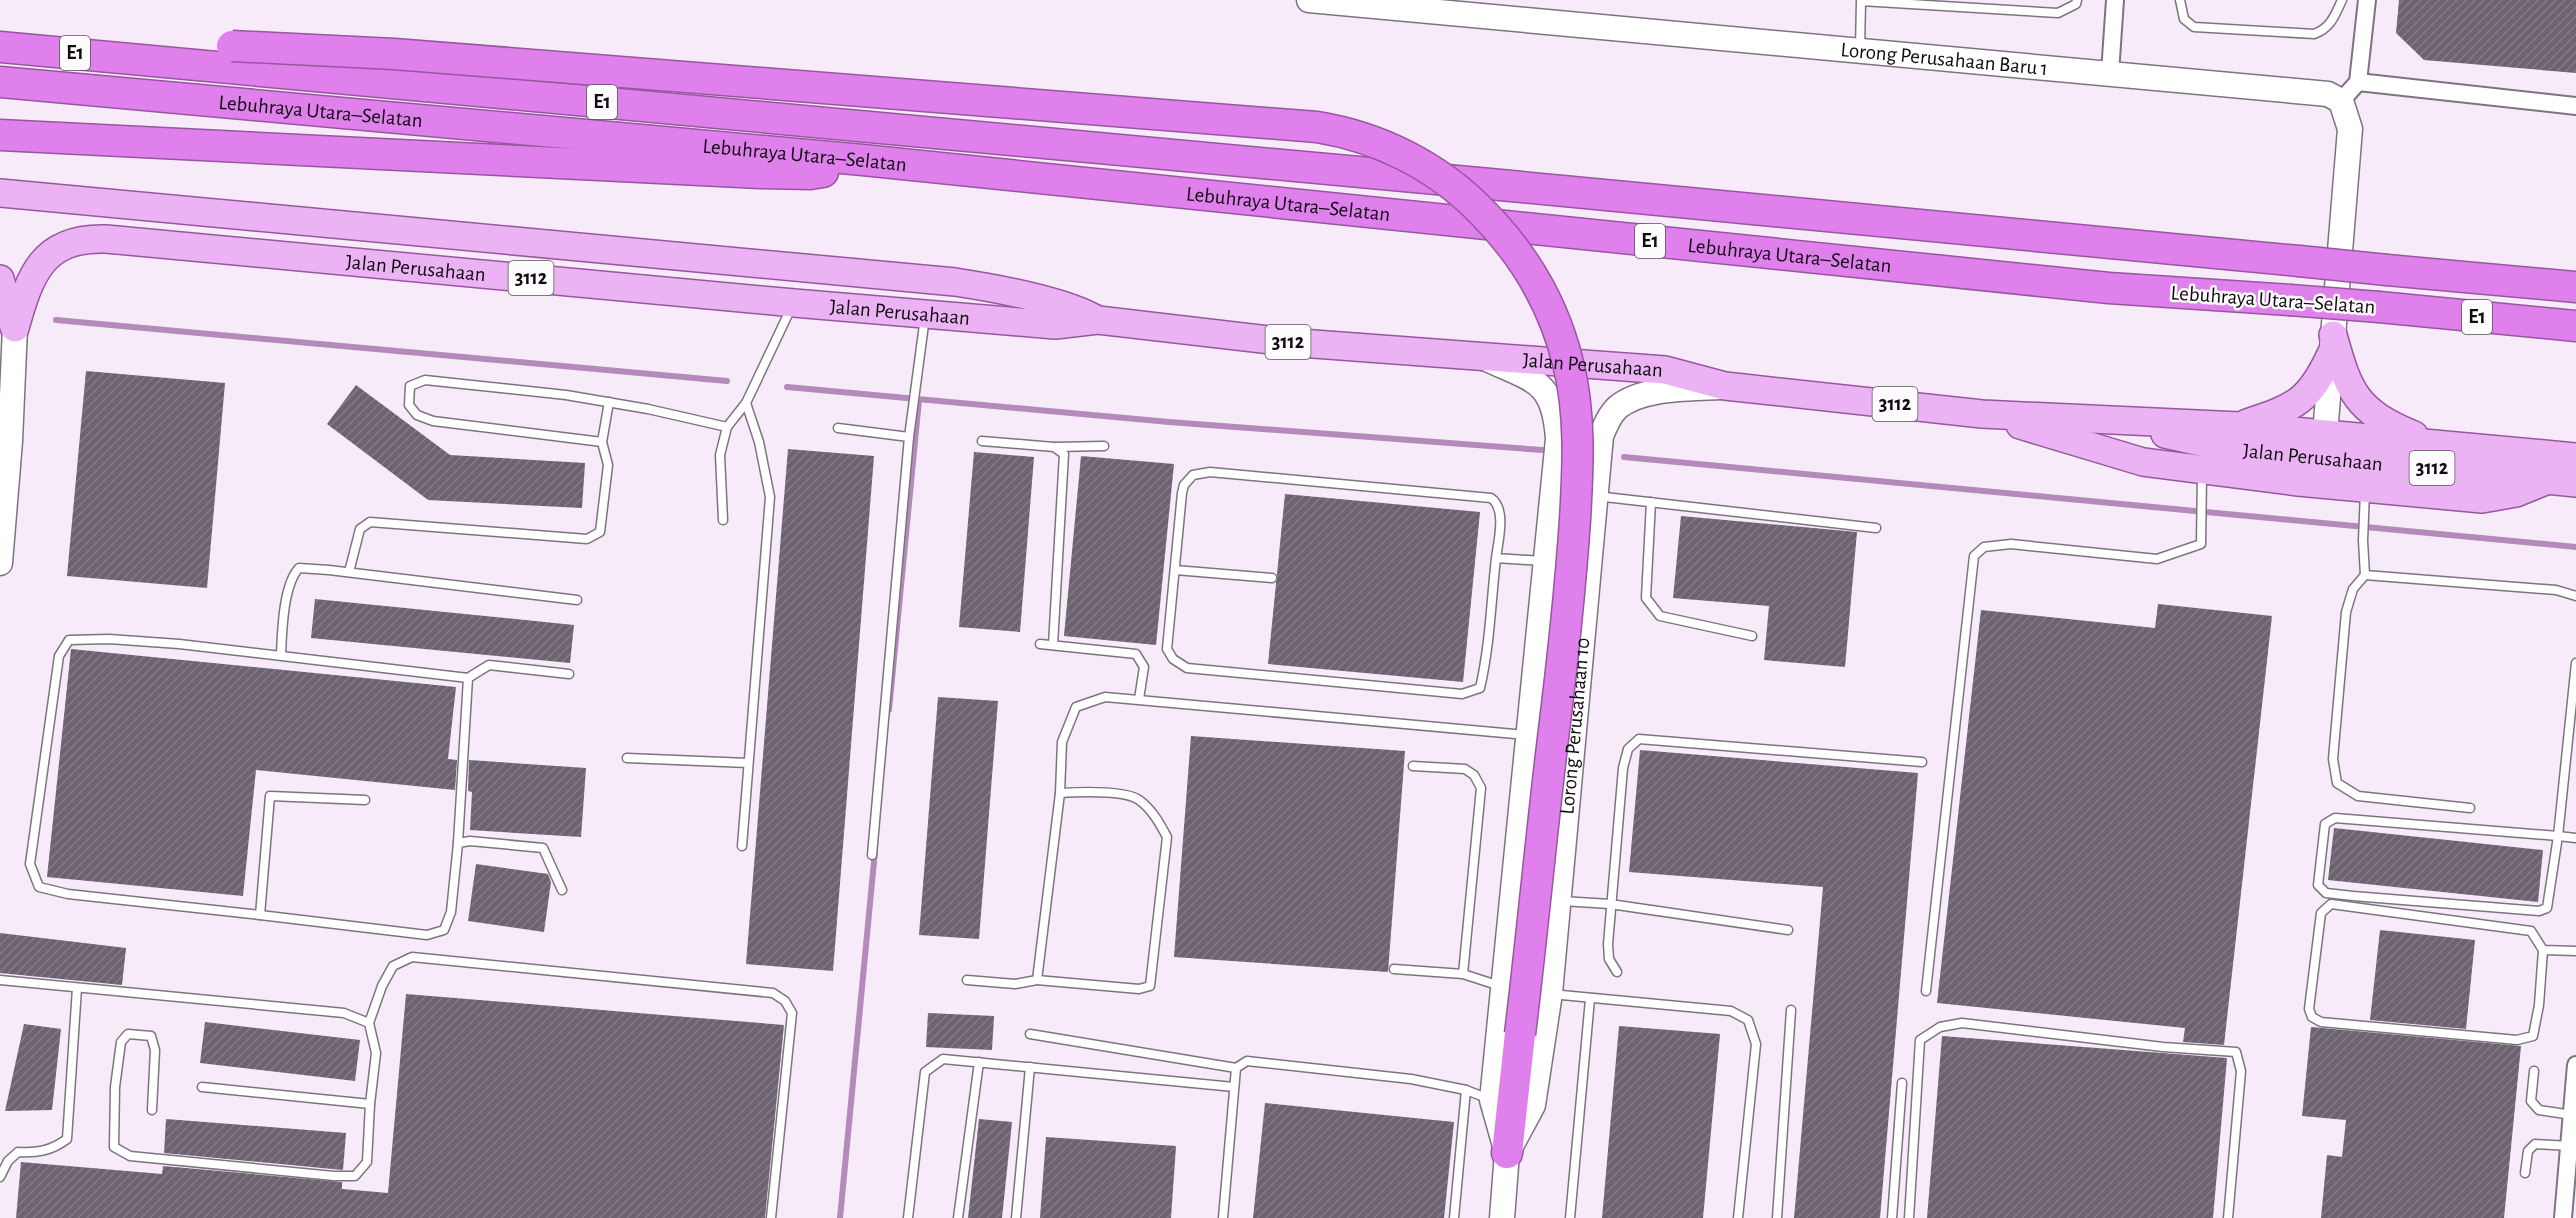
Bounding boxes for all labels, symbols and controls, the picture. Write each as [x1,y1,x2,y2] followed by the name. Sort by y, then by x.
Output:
[60,36,90,70] road number: E1
[1840,39,2049,79] street label: Lorong Perusahaan Baru 1
[587,85,617,119] road number: E1
[218,91,424,131] street label: Lebuhraya Utara–Selatan
[702,135,908,175] street label: Lebuhraya Utara–Selatan
[1185,183,1391,225] street label: Lebuhraya Utara–Selatan
[1635,224,1665,258] road number: E1
[1687,234,1893,276] street label: Lebuhraya Utara–Selatan
[345,251,487,285] street label: Jalan Perusahaan
[508,261,554,295] road number: 3112
[2170,282,2376,318] street label: Lebuhraya Utara–Selatan
[829,296,971,328] street label: Jalan Perusahaan
[2462,300,2492,334] road number: E1
[1266,325,1310,359] road number: 3112
[1522,349,1664,380] street label: Jalan Perusahaan
[1872,387,1918,421] road number: 3112
[2242,440,2384,474] street label: Jalan Perusahaan
[2410,451,2454,485] road number: 3112
[1556,637,1593,815] street label: Lorong Perusahaan 10

